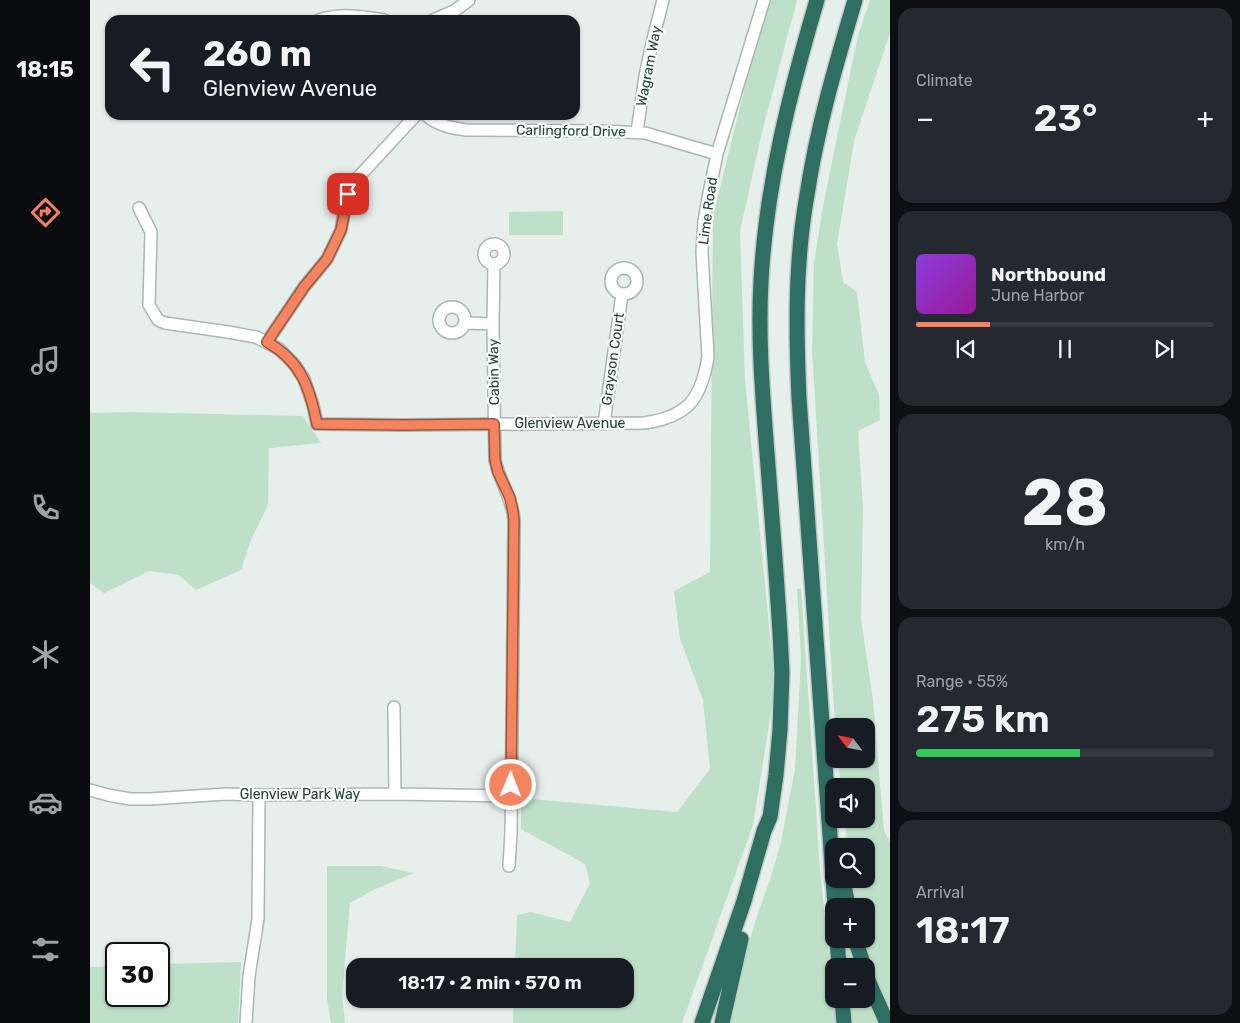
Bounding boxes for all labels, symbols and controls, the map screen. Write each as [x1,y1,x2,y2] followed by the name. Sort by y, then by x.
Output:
[633,24,665,108] street label: Wagram Way
[203,33,312,75] text: 260 m
[120,35,185,100] icon: left
[16,56,74,83] text: 18:15
[916,71,973,90] text: Climate
[203,75,377,102] text: Glenview Avenue
[1033,95,1097,141] text: 23°
[916,102,934,135] text: −
[1197,102,1214,135] text: +
[516,122,626,140] street label: Carlingford Drive
[327,173,369,215] pin
[695,176,721,246] street label: Lime Road
[334,180,362,208] icon: arrive
[28,195,63,230] icon: directions
[991,263,1106,286] text: Northbound
[991,286,1084,305] text: June Harbor
[598,311,628,406] street label: Grayson Court
[952,335,980,363] icon: previous
[1051,335,1079,363] icon: pause
[1150,335,1178,363] icon: next
[485,338,503,405] street label: Cabin Way
[28,343,63,378] icon: music
[515,415,626,432] street label: Glenview Avenue
[1022,464,1108,541] text: 28
[28,490,63,525] icon: phone
[1045,535,1085,554] text: km/h
[28,637,63,672] icon: climate
[916,672,1008,691] text: Range · 55%
[916,696,1050,742] text: 275 km
[825,718,875,768] north arrow
[825,718,875,1008] map controls
[484,758,536,810] position arrow
[825,778,875,828] button: sound
[28,785,63,820] icon: car
[240,786,361,803] street label: Glenview Park Way
[825,838,875,888] button: search
[916,883,964,902] text: Arrival
[825,898,875,948] button: +
[916,907,1010,953] text: 18:17
[28,932,63,967] icon: filters
[105,942,170,1007] speed limit sign: 30
[825,958,875,1008] button: −
[398,971,582,994] text: 18:17 · 2 min · 570 m

